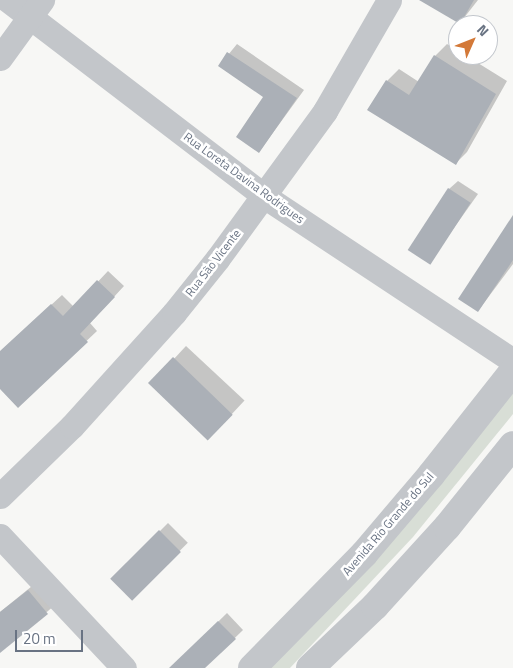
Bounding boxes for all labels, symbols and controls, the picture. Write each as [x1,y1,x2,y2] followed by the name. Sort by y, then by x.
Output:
[448,15,498,65] north arrow
[473,19,494,41] text: N
[181,129,307,227] street label: Rua Loreta Davina Rodrigues
[182,227,244,299] street label: Rua São Vicente
[339,470,437,578] street label: Avenida Rio Grande do Sul
[18,620,85,652] scale bar
[23,627,56,650] text: 20 m

